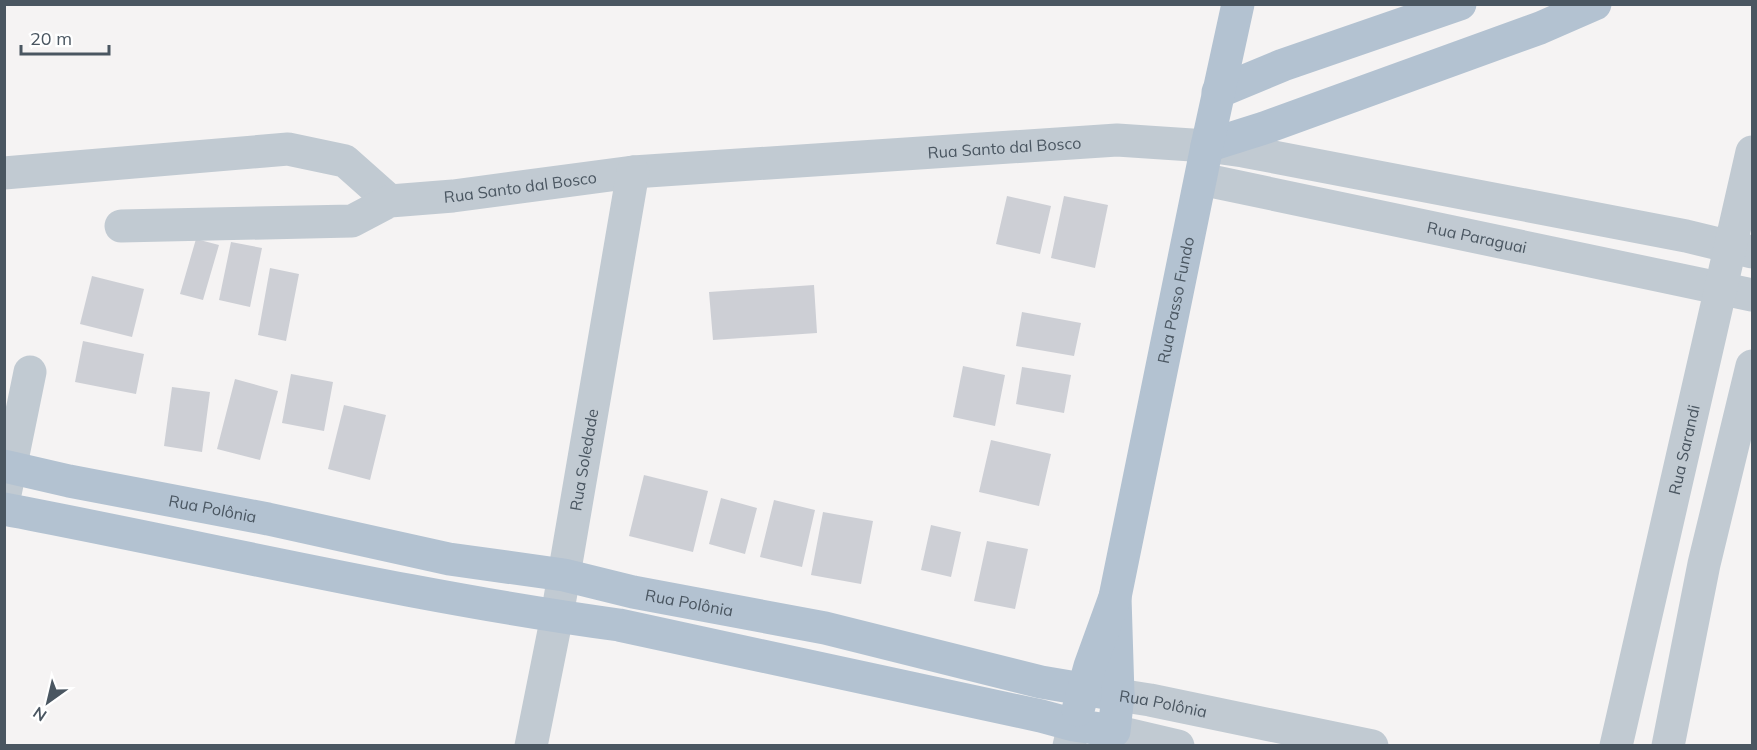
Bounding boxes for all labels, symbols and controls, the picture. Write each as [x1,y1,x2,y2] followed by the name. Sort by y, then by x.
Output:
[21,18,110,56] scale bar
[30,27,72,50] text: 20 m
[927,132,1082,163] street label: Rua Santo dal Bosco
[443,167,598,207] street label: Rua Santo dal Bosco
[1425,217,1529,257] street label: Rua Paraguai
[1153,235,1198,365] street label: Rua Passo Fundo
[1664,403,1704,497] street label: Rua Sarandi
[565,407,602,512] street label: Rua Soledade
[167,490,258,527] street label: Rua Polônia
[644,584,735,621] street label: Rua Polônia
[18,672,78,732] north arrow
[1118,685,1209,722] street label: Rua Polônia
[29,703,50,726] text: N

